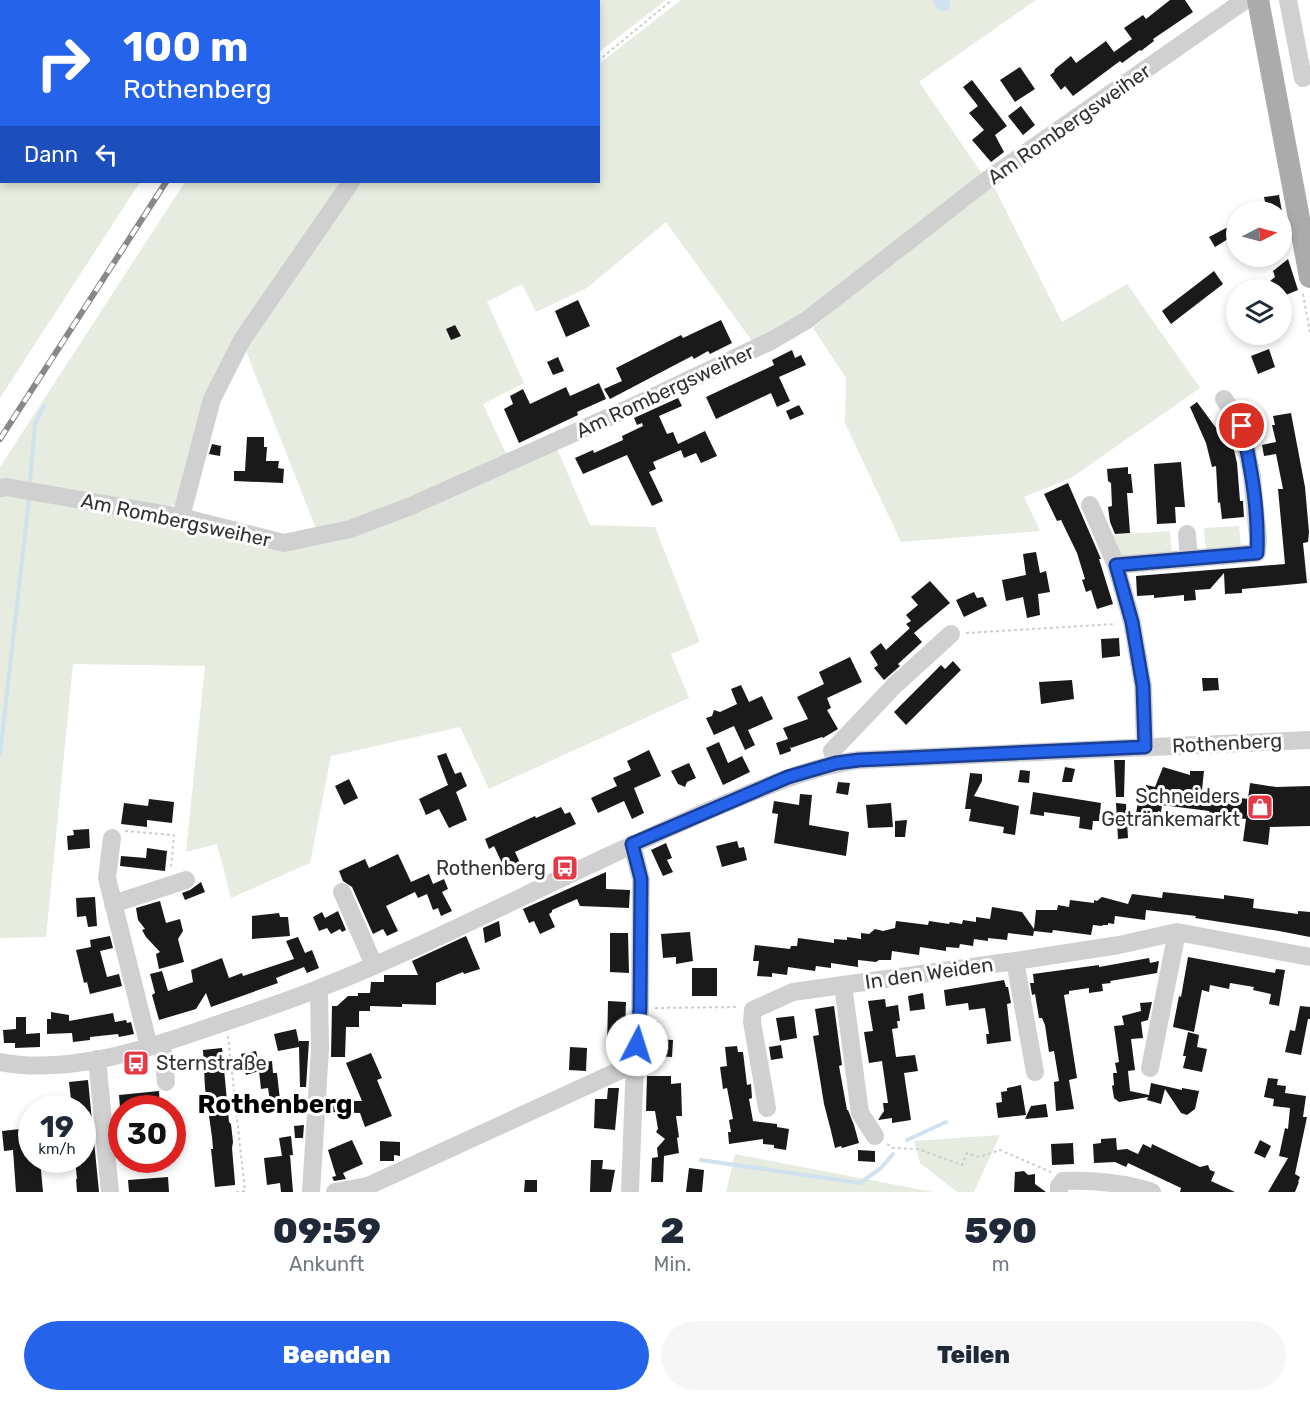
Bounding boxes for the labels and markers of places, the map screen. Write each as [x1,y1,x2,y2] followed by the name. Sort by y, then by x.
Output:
[1216,400,1267,451] pin
[1101,784,1240,831] place label: Schneiders Getränkemarkt
[1245,792,1275,822] shop icon: Schneiders Getränkemarkt
[550,853,580,883] bus stop icon: Rothenberg
[436,856,546,880] place label: Rothenberg
[121,1048,151,1078] bus stop icon: Sternstraße
[156,1051,267,1075] place label: Sternstraße

